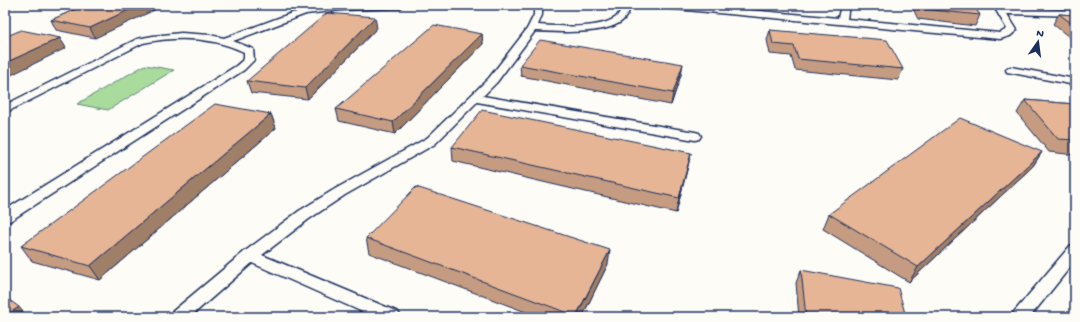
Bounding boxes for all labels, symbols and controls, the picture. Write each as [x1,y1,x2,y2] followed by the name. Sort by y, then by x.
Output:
[1018,22,1058,62] north arrow
[1035,28,1045,41] text: N

